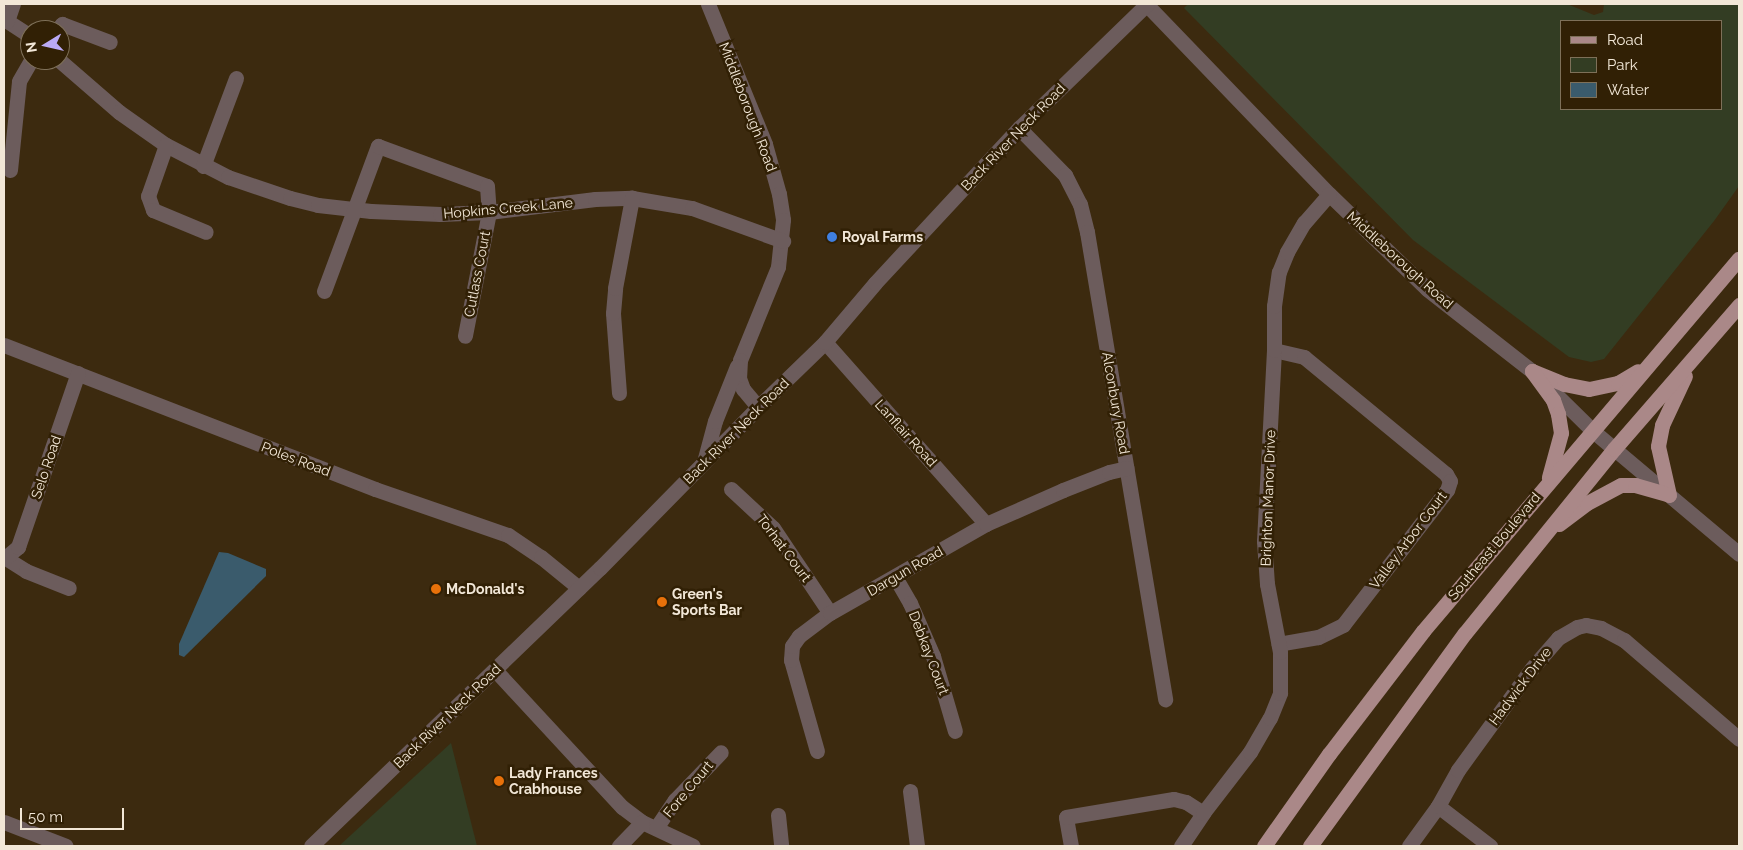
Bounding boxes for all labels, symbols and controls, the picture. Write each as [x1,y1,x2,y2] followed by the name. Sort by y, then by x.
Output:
[20,20,70,70] north arrow
[1560,20,1723,110] legend
[1607,31,1643,49] text: Road
[716,40,780,174] street label: Middleborough Road
[22,41,40,54] text: N
[1607,56,1638,74] text: Park
[957,80,1069,194] street label: Back River Neck Road
[1607,81,1649,99] text: Water
[442,194,574,222] street label: Hopkins Creek Lane
[1343,208,1457,312] street label: Middleborough Road
[842,229,923,245] place label: Royal Farms
[460,230,494,318] street label: Cutlass Court
[826,231,838,243] marker: Royal Farms
[1099,350,1133,456] street label: Alconbury Road
[680,375,792,487] street label: Back River Neck Road
[871,396,941,470] street label: Lanflair Road
[1257,429,1279,567] street label: Brighton Manor Drive
[27,433,65,501] street label: Selo Road
[259,438,333,480] street label: Poles Road
[1366,487,1450,593] street label: Valley Arbor Court
[1444,489,1544,603] street label: Southeast Boulevard
[753,511,815,585] street label: Torhat Court
[864,543,946,599] street label: Dargun Road
[446,581,524,597] place label: McDonald's
[430,583,442,595] marker: McDonald's
[672,586,742,618] place label: Green's Sports Bar
[656,596,668,608] marker: Green's Sports Bar
[905,609,953,697] street label: Debkay Court
[1485,644,1555,728] street label: Hadwick Drive
[390,660,504,772] street label: Back River Neck Road
[660,757,716,821] street label: Fore Court
[509,765,598,798] place label: Lady Frances Crabhouse
[493,775,505,787] marker: Lady Frances Crabhouse
[22,798,126,830] scale bar
[28,808,63,826] text: 50 m

